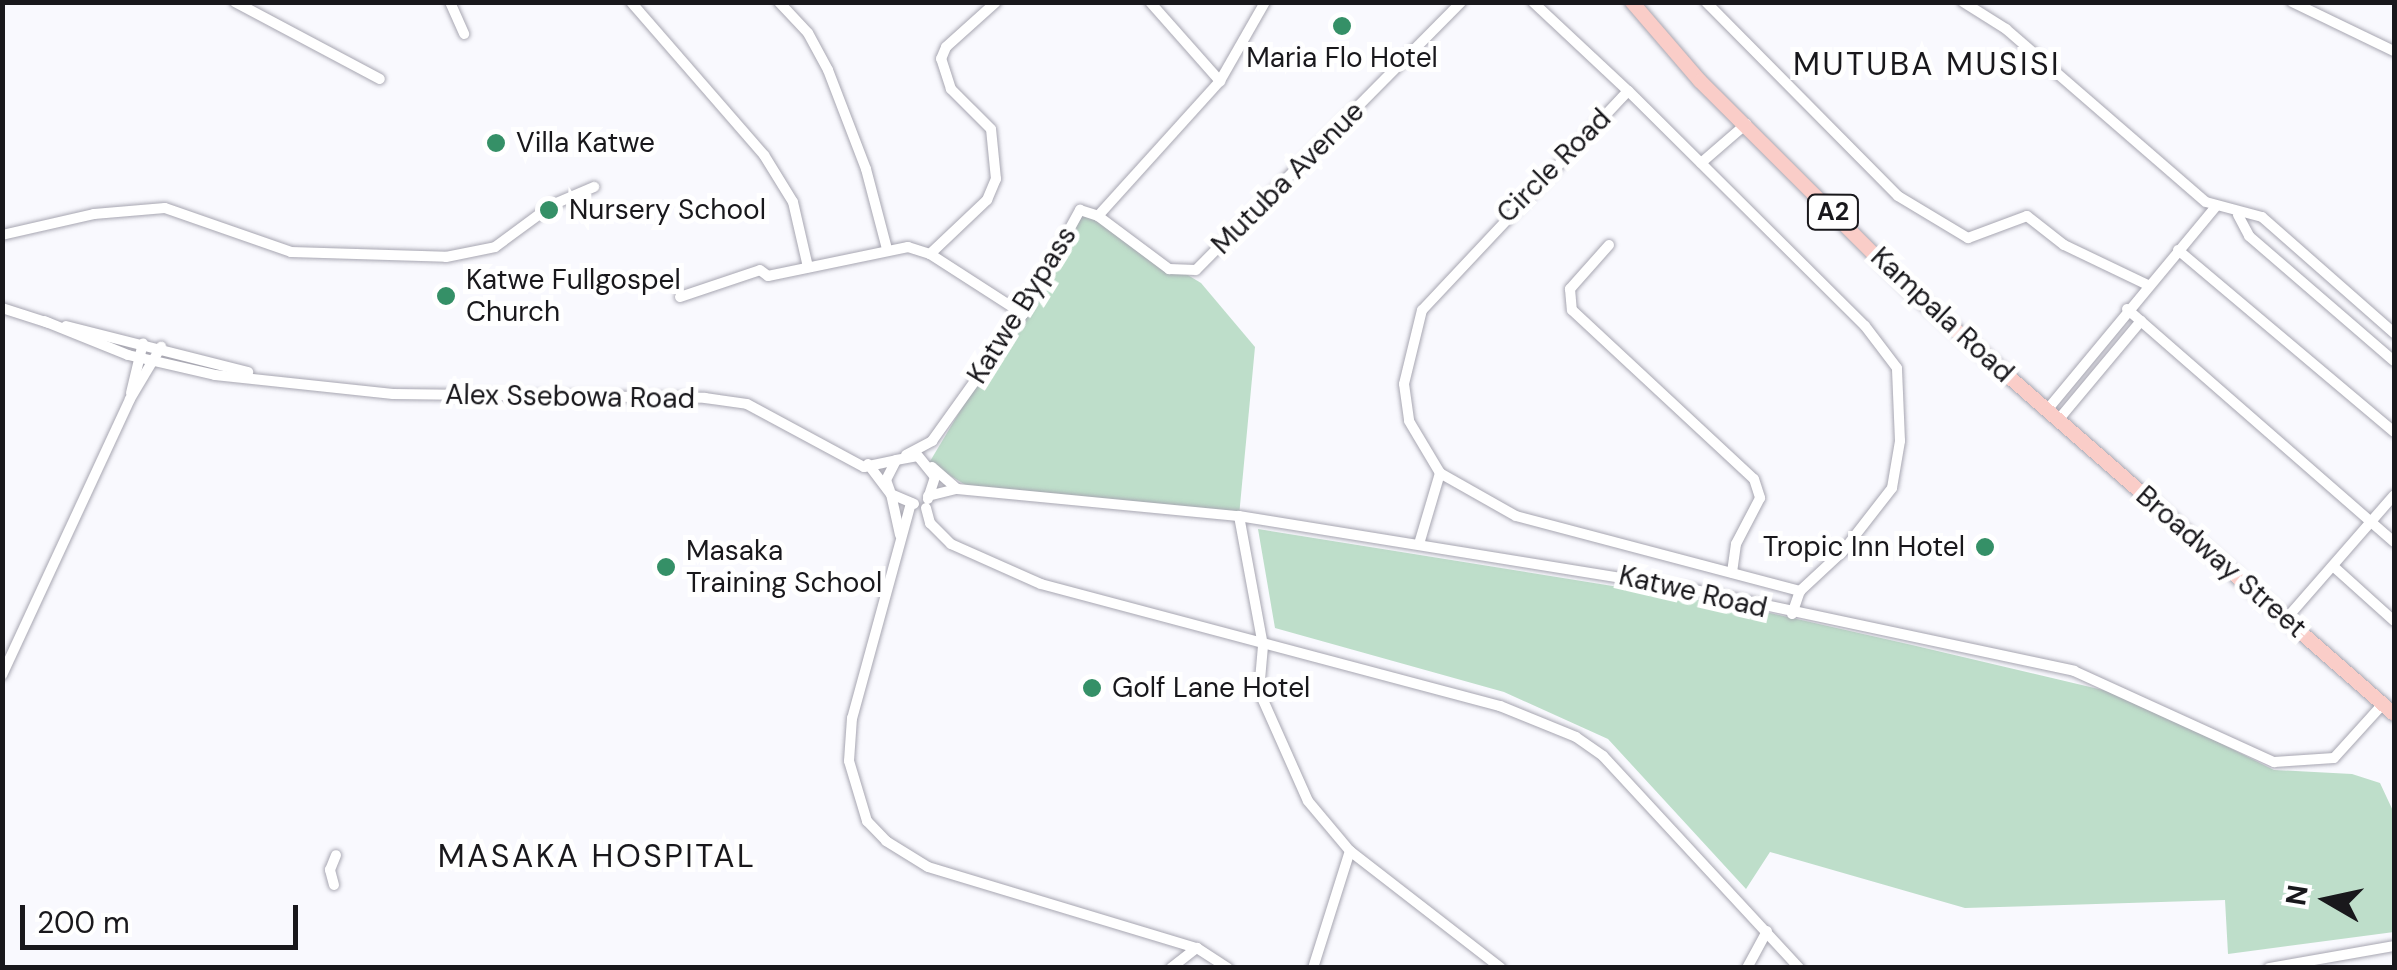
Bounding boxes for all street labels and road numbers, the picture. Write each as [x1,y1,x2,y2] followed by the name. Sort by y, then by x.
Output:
[1205,95,1371,261] street label: Mutuba Avenue
[1490,102,1618,230] street label: Circle Road
[1806,192,1860,232] road number: A2
[960,220,1084,390] street label: Katwe Bypass
[1864,240,2020,390] street label: Kampala Road
[445,378,695,416] street label: Alex Ssebowa Road
[2129,479,2313,645] street label: Broadway Street
[1616,559,1770,625] street label: Katwe Road

